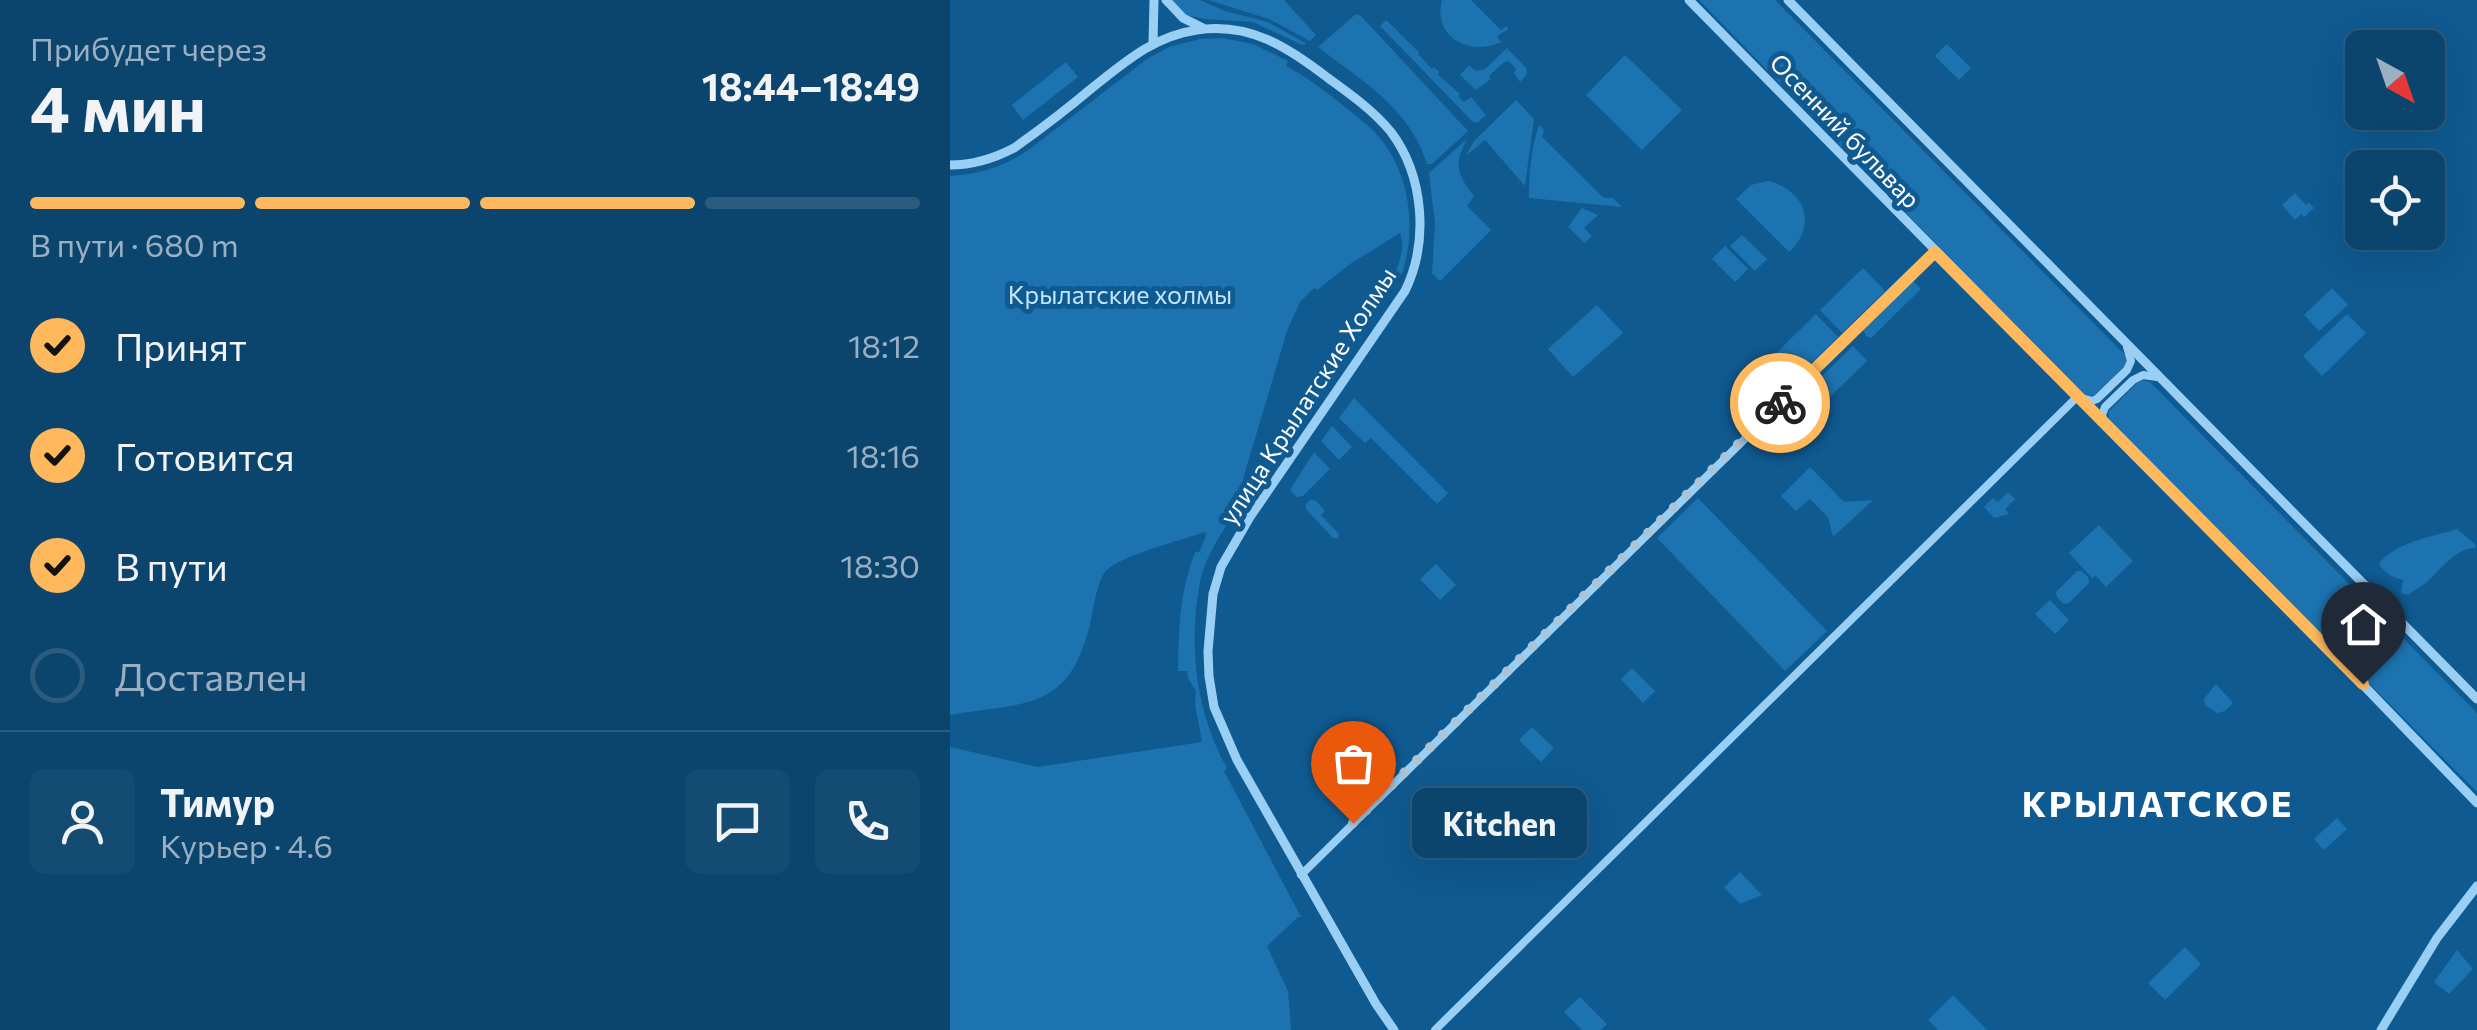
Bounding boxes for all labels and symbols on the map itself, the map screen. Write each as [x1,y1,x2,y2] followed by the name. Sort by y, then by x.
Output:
[2345,30,2445,130] north arrow
[1764,47,1927,214] street label: Осенний бульвар
[1213,261,1402,530] street label: улица Крылатские Холмы
[1008,279,1232,309] park label: Крылатские холмы
[1730,353,1830,453] courier
[2321,582,2406,685] pin
[1311,721,1396,824] pin
[2022,781,2294,824] district label: КРЫЛАТСКОЕ
[1413,788,1588,858] callout: Kitchen

